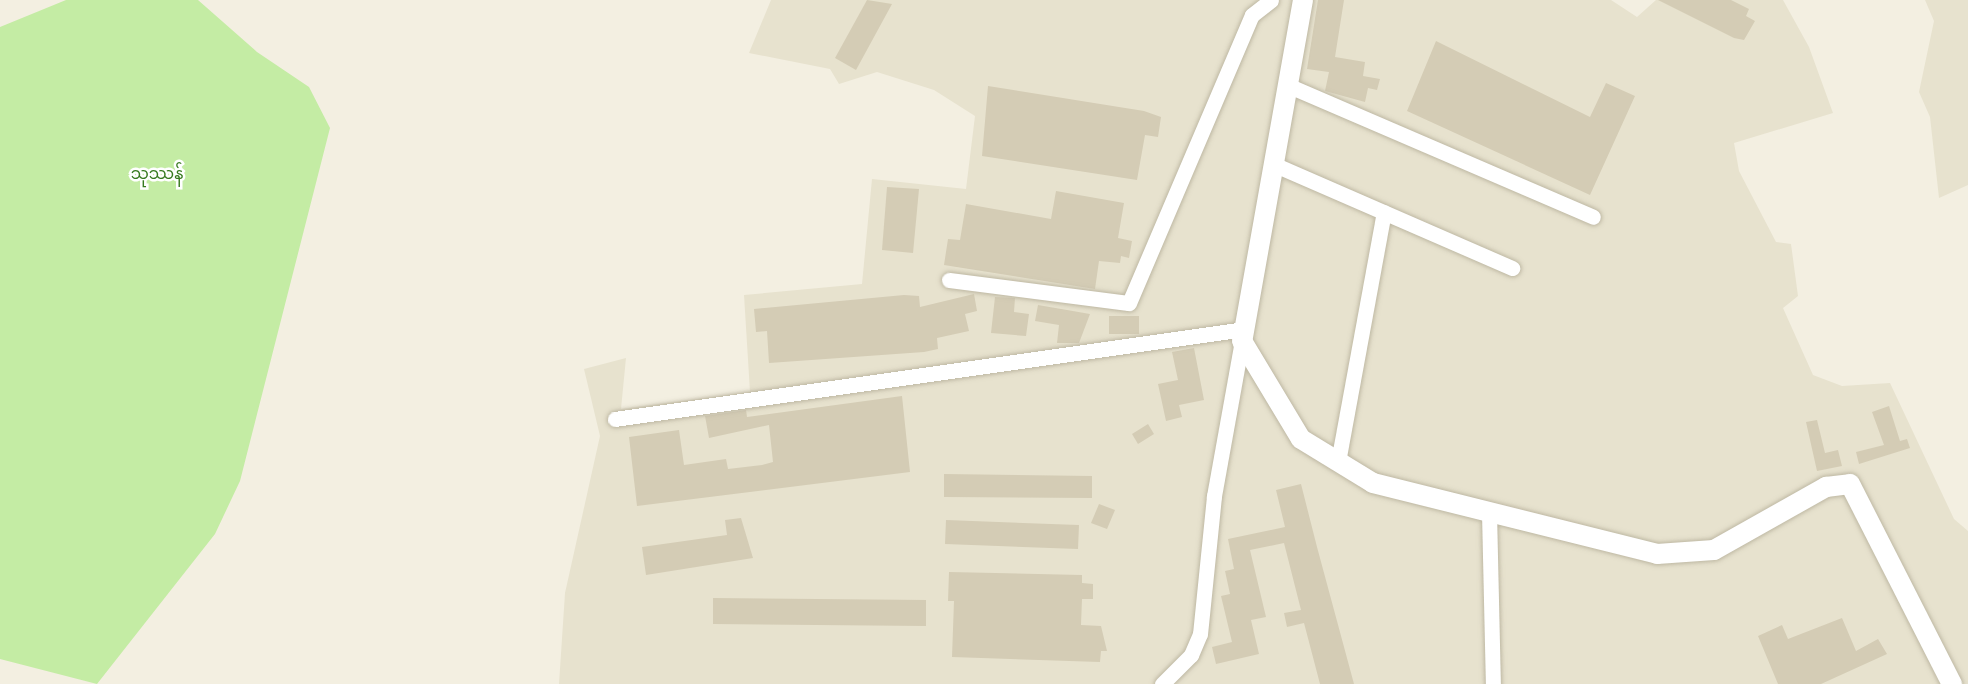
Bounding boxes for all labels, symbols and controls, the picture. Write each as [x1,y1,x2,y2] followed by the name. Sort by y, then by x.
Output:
[131,164,183,184] park label: သုဿန်

